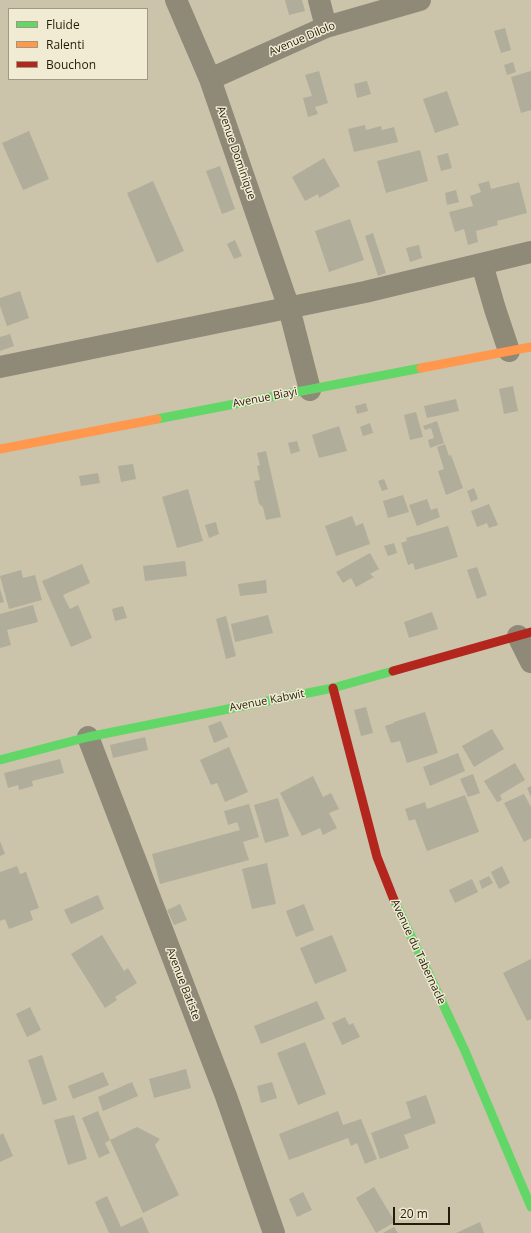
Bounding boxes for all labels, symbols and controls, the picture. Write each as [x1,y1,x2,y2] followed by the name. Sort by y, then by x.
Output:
[8,8,148,80] legend
[46,16,80,33] text: Fluide
[267,19,337,59] street label: Avenue Dilolo
[46,36,85,53] text: Ralenti
[46,56,96,73] text: Bouchon
[214,105,258,201] street label: Avenue Dominique
[232,385,298,411] street label: Avenue Biayi
[228,687,306,715] street label: Avenue Kabwit
[388,897,448,1007] street label: Avenue du Tabernacle
[163,946,203,1022] street label: Avenue Batiste
[395,1199,452,1225] scale bar
[400,1205,428,1222] text: 20 m

